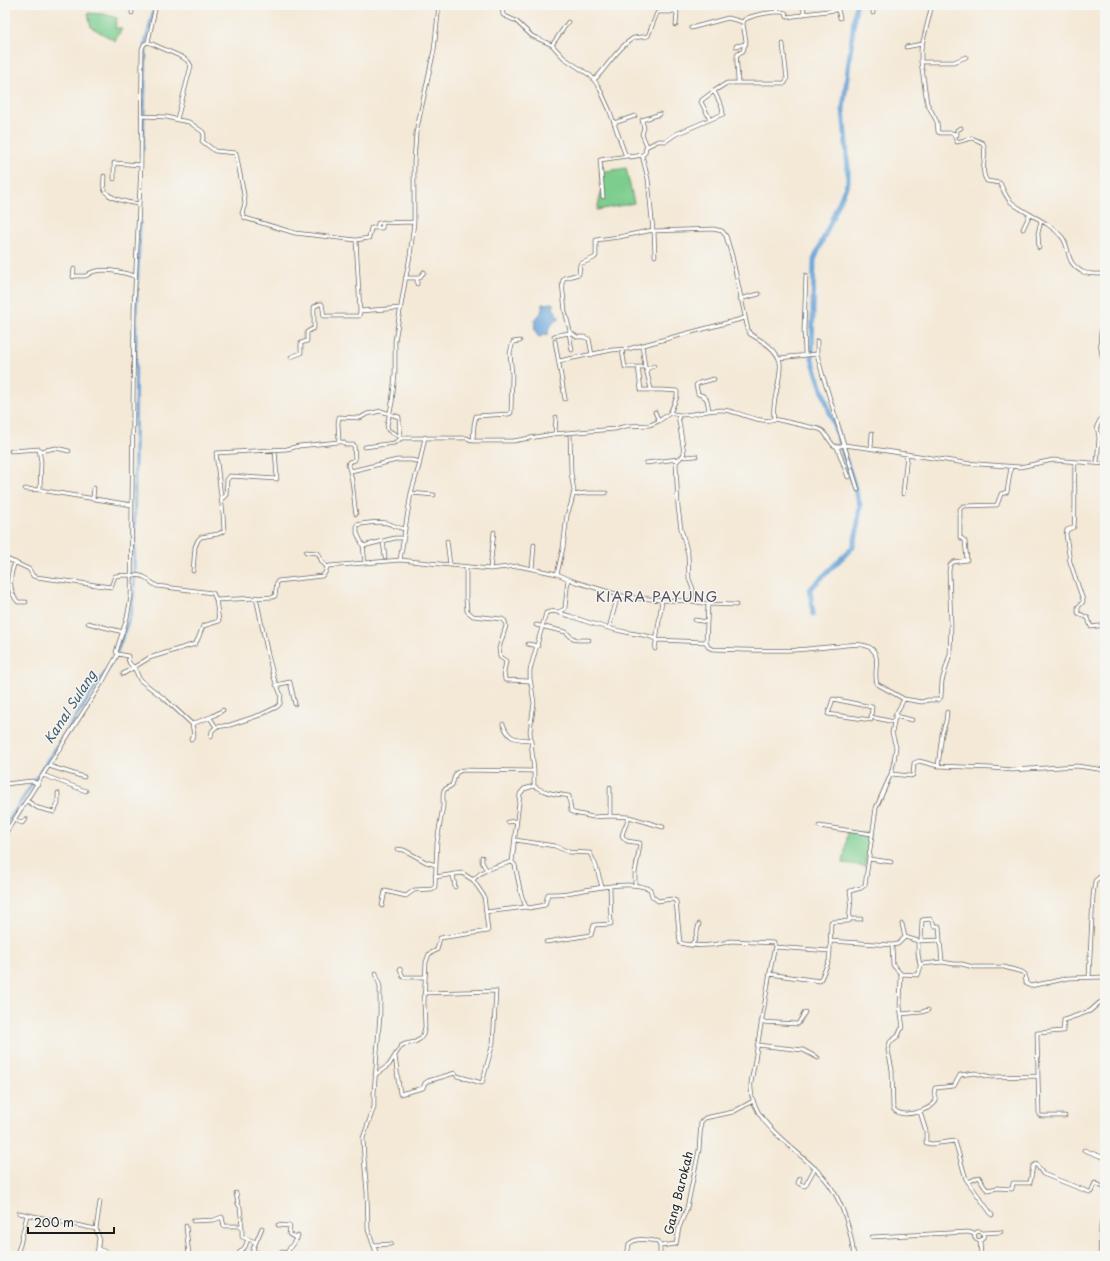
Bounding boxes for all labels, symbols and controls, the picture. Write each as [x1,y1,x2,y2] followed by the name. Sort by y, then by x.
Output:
[596,586,718,607] district label: KIARA PAYUNG
[39,665,101,747] water label: Kanal Sulang
[659,1149,697,1237] street label: Gang Barokah
[28,1209,114,1235] scale bar
[34,1213,74,1231] text: 200 m

